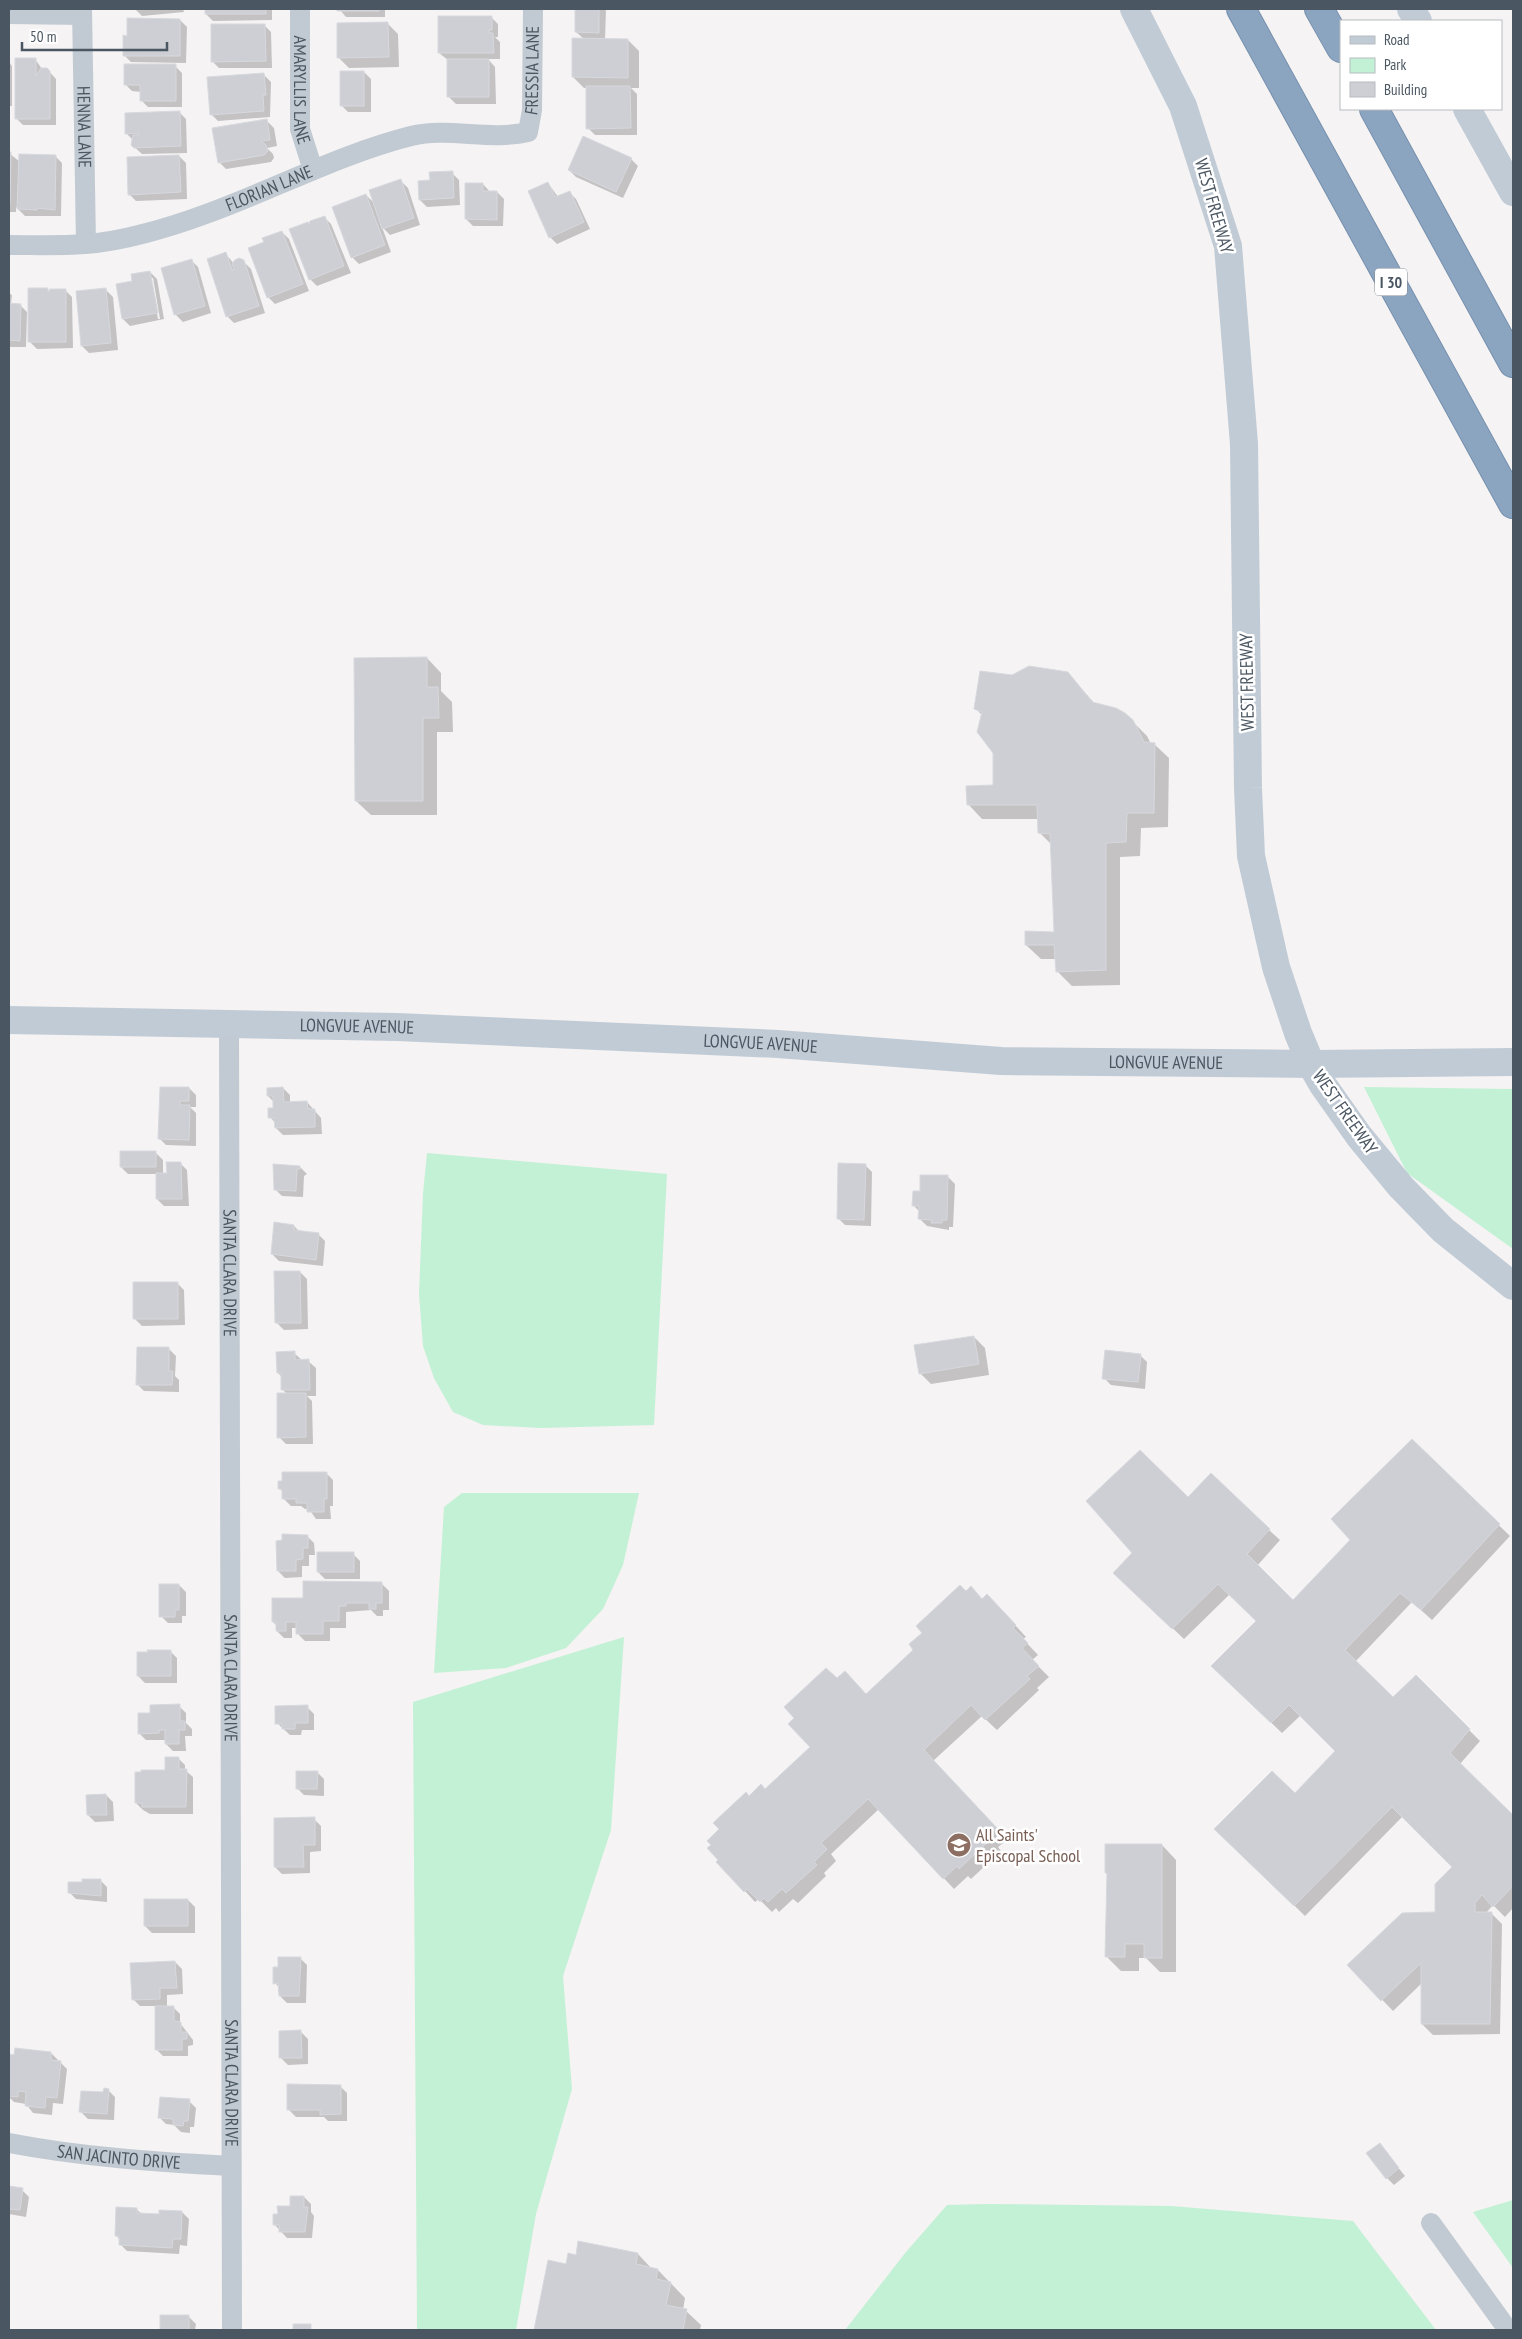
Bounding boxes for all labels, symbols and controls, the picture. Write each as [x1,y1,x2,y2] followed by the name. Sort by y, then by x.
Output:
[22,20,168,52] scale bar
[1340,20,1502,110] legend
[519,26,544,117] street label: FRESSIA LANE
[30,27,56,46] text: 50 m
[1384,30,1410,49] text: Road
[289,36,316,147] street label: AMARYLLIS LANE
[1384,55,1406,74] text: Park
[1384,80,1427,99] text: Building
[72,86,97,168] street label: HENNA LANE
[1190,156,1239,257] street label: WEST FREEWAY
[222,160,316,217] street label: FLORIAN LANE
[1375,268,1407,296] road number: I 30
[1234,632,1259,731] street label: WEST FREEWAY
[300,1013,415,1039] street label: LONGVUE AVENUE
[703,1029,819,1058] street label: LONGVUE AVENUE
[1109,1050,1223,1074] street label: LONGVUE AVENUE
[1308,1065,1383,1159] street label: WEST FREEWAY
[218,1209,242,1337] street label: SANTA CLARA DRIVE
[219,1614,243,1742] street label: SANTA CLARA DRIVE
[976,1823,1081,1867] place label: All Saints' Episcopal School
[946,1832,972,1858] school or university icon: All Saints' Episcopal School
[220,2019,244,2147] street label: SANTA CLARA DRIVE
[56,2139,181,2174] street label: SAN JACINTO DRIVE

